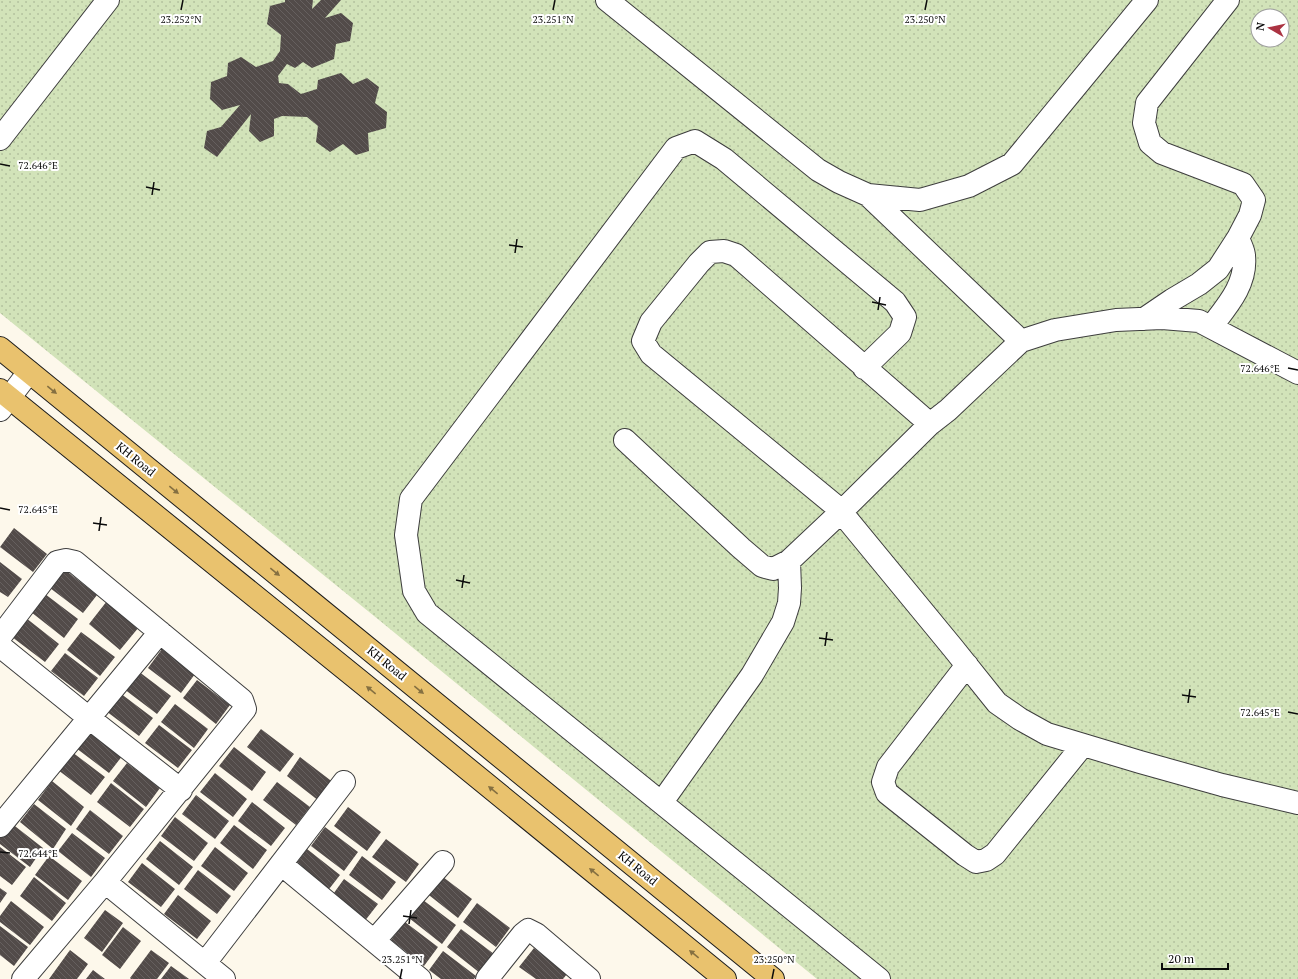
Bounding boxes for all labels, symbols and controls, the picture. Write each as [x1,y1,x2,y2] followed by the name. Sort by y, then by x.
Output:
[1250,8,1290,48] north arrow
[161,13,202,26] text: 23.252°N
[533,13,574,26] text: 23.251°N
[905,13,946,26] text: 23.250°N
[1253,21,1268,32] text: N
[18,159,58,172] text: 72.646°E
[1240,362,1280,375] text: 72.646°E
[47,386,57,395] one-way arrow
[113,439,159,480] street label: KH Road
[169,486,180,495] one-way arrow
[18,503,58,516] text: 72.645°E
[270,568,281,577] one-way arrow
[364,643,410,684] street label: KH Road
[365,686,376,694] one-way arrow
[414,686,425,694] one-way arrow
[1240,706,1280,719] text: 72.645°E
[488,785,498,794] one-way arrow
[18,847,58,860] text: 72.644°E
[615,848,661,889] street label: KH Road
[588,868,599,877] one-way arrow
[1162,945,1228,971] scale bar
[689,950,700,959] one-way arrow
[1168,951,1195,966] text: 20 m
[382,953,423,966] text: 23.251°N
[754,953,795,966] text: 23.250°N

